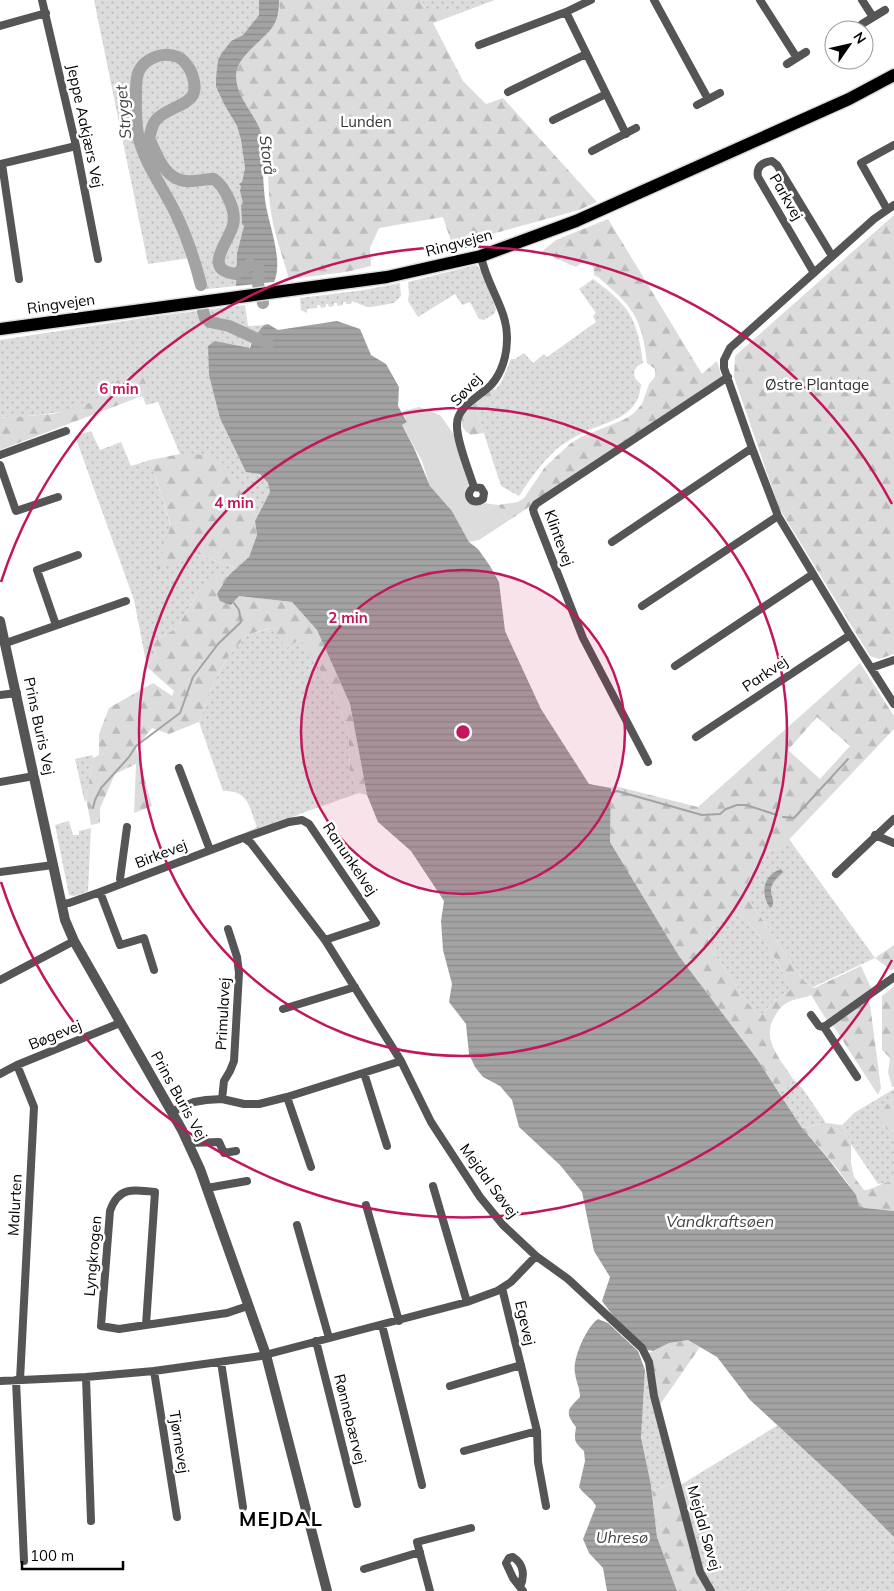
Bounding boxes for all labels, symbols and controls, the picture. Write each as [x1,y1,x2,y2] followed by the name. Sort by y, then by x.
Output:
[824,20,874,70] north arrow
[849,28,870,47] text: N
[63,62,108,189] street label: Jeppe Aakjærs Vej
[111,84,135,140] water label: Stryget
[340,112,392,131] park label: Lunden
[256,134,280,176] water label: Storå
[765,170,807,224] street label: Parkvej
[423,224,494,261] street label: Ringvejen
[26,289,96,318] street label: Ringvejen
[446,370,485,410] street label: Søvej
[765,375,869,394] park label: Østre Plantage
[99,379,139,398] text: 6 min
[214,493,254,512] text: 4 min
[541,507,578,568] street label: Klintevej
[328,608,368,627] text: 2 min
[738,651,791,696] street label: Parkvej
[20,675,59,776] street label: Prins Buris Vej
[454,723,472,741] centre of rings
[319,818,382,899] street label: Ranunkelvej
[132,835,190,872] street label: Birkevej
[211,977,234,1051] street label: Primulavej
[26,1015,84,1054] street label: Bøgevej
[147,1048,212,1144] street label: Prins Buris Vej
[456,1140,523,1222] street label: Mejdal Søvej
[3,1173,26,1236] street label: Malurten
[666,1211,774,1231] water label: Vandkraftsøen
[80,1215,105,1297] street label: Lyngkrogen
[511,1299,540,1347] street label: Egevej
[330,1372,371,1466] street label: Rønnebærvej
[165,1409,194,1475] street label: Tjørnevej
[683,1483,726,1573] street label: Mejdal Søvej
[239,1506,323,1531] district label: MEJDAL
[596,1527,648,1547] water label: Uhresø
[22,1538,124,1570] scale bar
[30,1546,74,1565] text: 100 m

